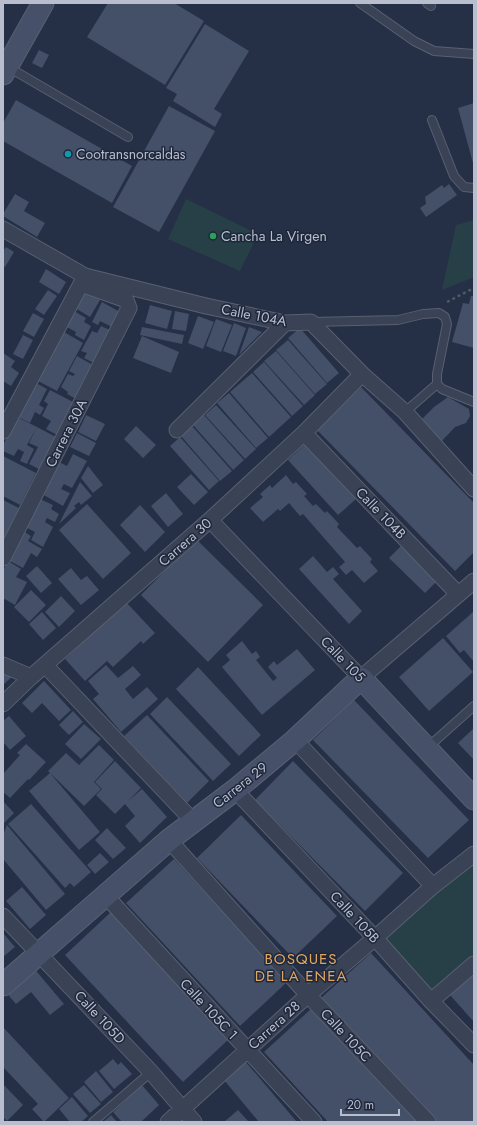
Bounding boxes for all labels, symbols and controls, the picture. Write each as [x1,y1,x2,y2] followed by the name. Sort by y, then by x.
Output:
[76,144,186,164] place label: Cootransnorcaldas
[63,149,73,159] marker: Cootransnorcaldas
[221,226,327,246] place label: Cancha La Virgen
[208,231,218,241] marker: Cancha La Virgen
[220,299,289,331] street label: Calle 104A
[40,395,92,470] street label: Carrera 30A
[351,483,411,543] street label: Calle 104B
[154,513,216,571] street label: Carrera 30
[316,632,370,686] street label: Calle 105
[208,757,272,813] street label: Carrera 29
[326,887,384,948] street label: Calle 105B
[255,948,347,987] district label: BOSQUES DE LA ENEA
[175,974,243,1044] street label: Calle 105C 1
[70,986,130,1048] street label: Calle 105D
[243,996,305,1054] street label: Carrera 28
[316,1004,376,1066] street label: Calle 105C
[341,1091,399,1117] scale bar
[347,1096,374,1114] text: 20 m

